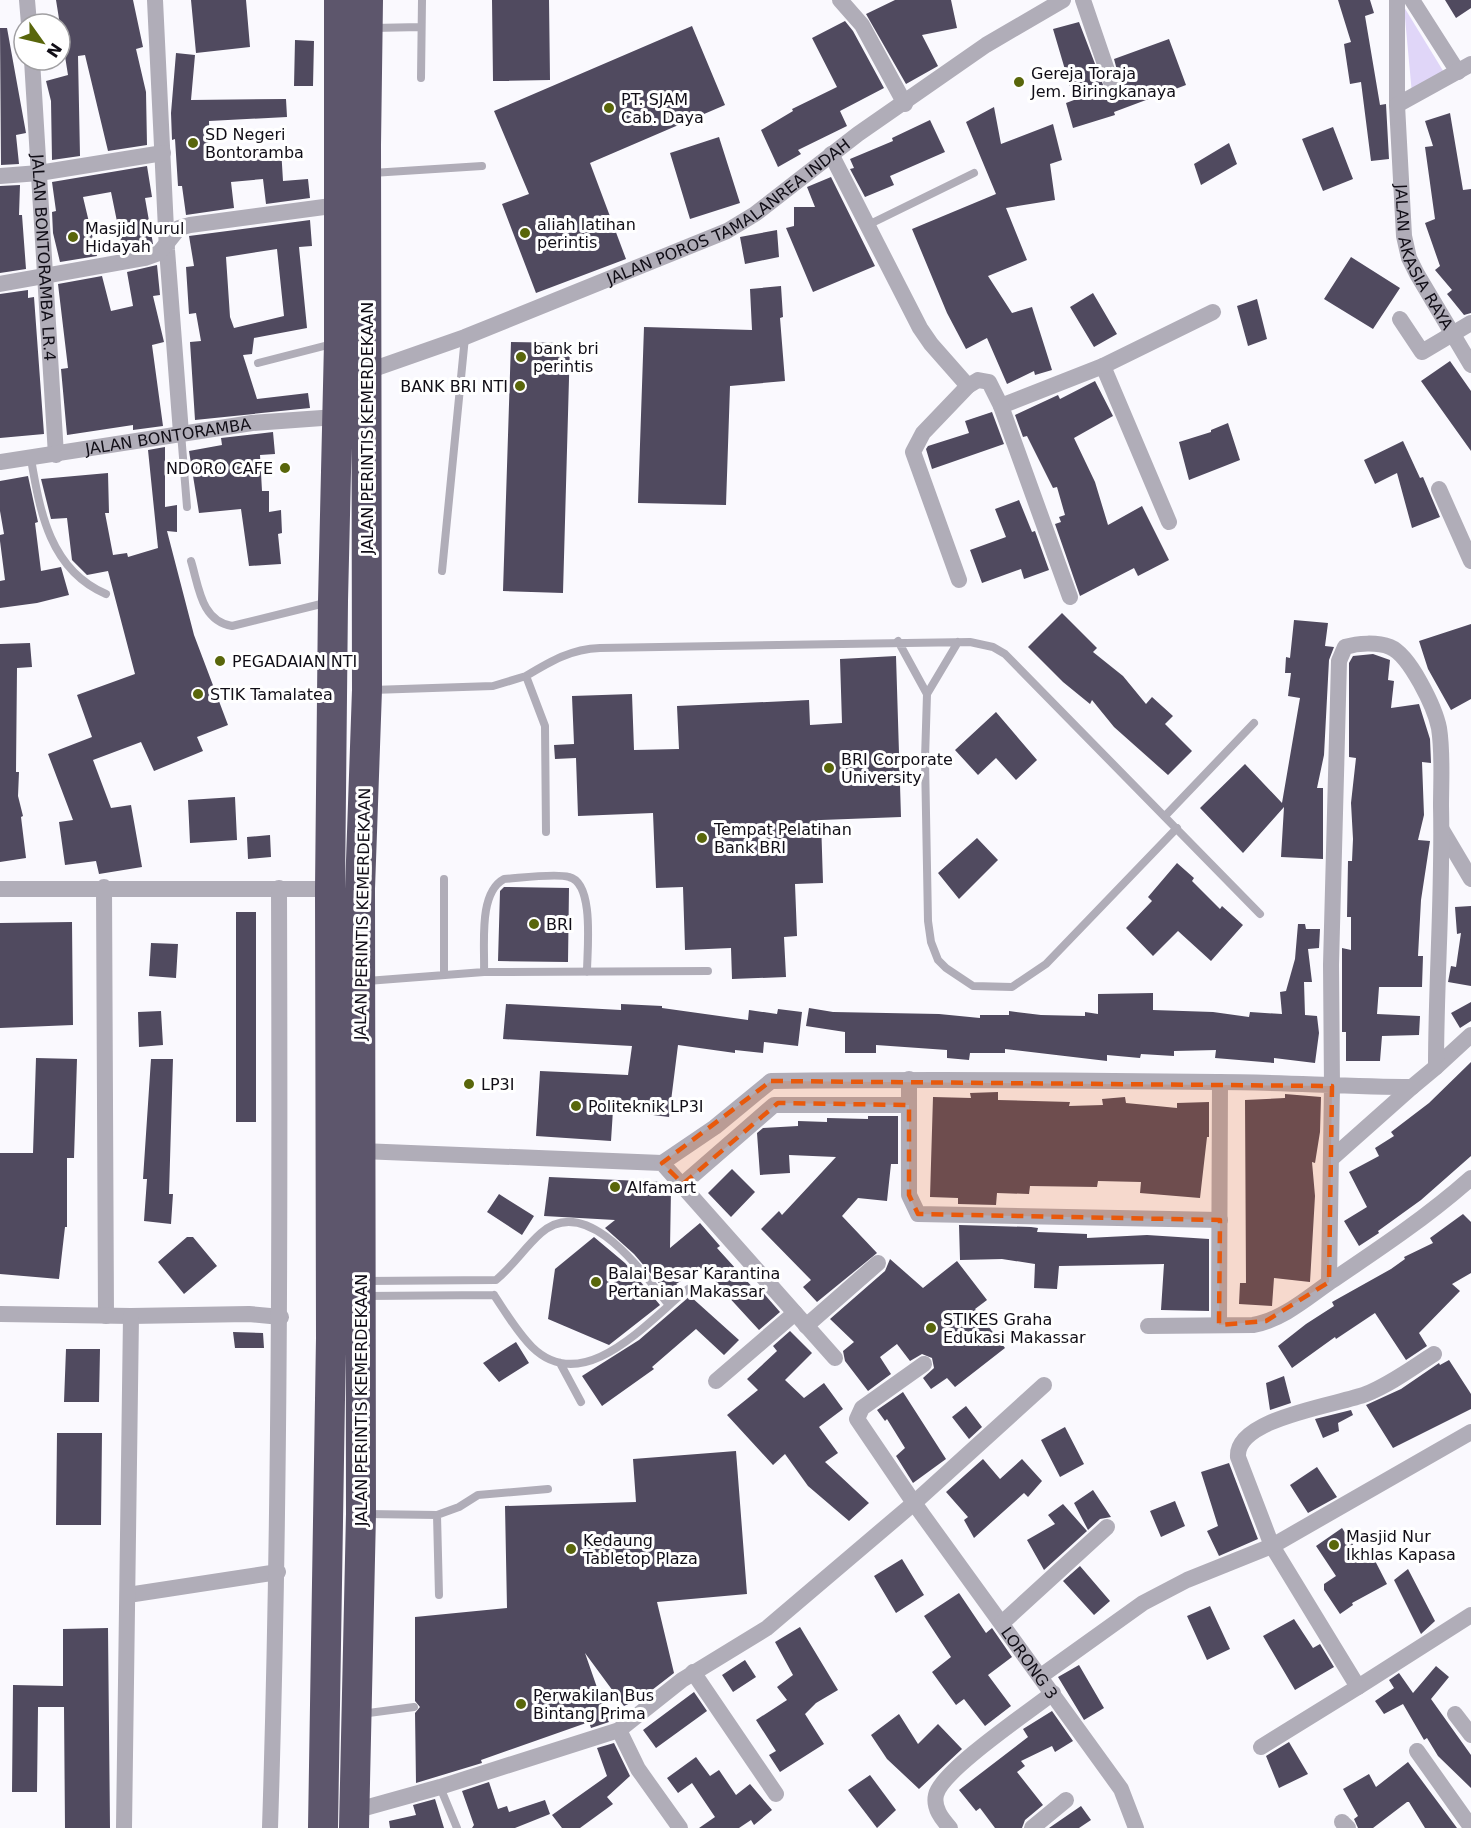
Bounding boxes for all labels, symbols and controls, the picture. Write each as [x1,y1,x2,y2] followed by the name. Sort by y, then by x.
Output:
[12,12,72,72] north arrow
[42,39,66,61] text: N
[1030,64,1176,101] place label: Gereja Toraja Jem. Biringkanaya
[1012,75,1026,89] marker: Gereja Toraja Jem. Biringkanaya
[621,90,704,127] place label: PT. SJAM Cab. Daya
[602,101,616,115] marker: PT. SJAM Cab. Daya
[205,125,304,162] place label: SD Negeri Bontoramba
[603,135,854,289] street label: JALAN POROS TAMALANREA INDAH
[186,136,200,150] marker: SD Negeri Bontoramba
[28,153,59,362] street label: JALAN BONTORAMBA LR.4
[1391,183,1457,333] street label: JALAN AKASIA RAYA
[537,215,636,252] place label: aliah latihan perintis
[85,219,184,256] place label: Masjid Nurul Hidayah
[518,226,532,240] marker: aliah latihan perintis
[66,230,80,244] marker: Masjid Nurul Hidayah
[358,302,377,555] street label: JALAN PERINTIS KEMERDEKAAN
[533,339,599,376] place label: bank bri perintis
[514,350,528,364] marker: bank bri perintis
[400,377,508,396] place label: BANK BRI NTI
[513,379,527,393] marker: BANK BRI NTI
[83,414,252,459] street label: JALAN BONTORAMBA
[166,459,273,478] place label: NDORO CAFE
[278,461,292,475] marker: NDORO CAFE
[232,652,357,671] place label: PEGADAIAN NTI
[213,654,227,668] marker: PEGADAIAN NTI
[210,685,333,704] place label: STIK Tamalatea
[191,687,205,701] marker: STIK Tamalatea
[841,750,953,787] place label: BRI Corporate University
[822,761,836,775] marker: BRI Corporate University
[351,788,374,1041] street label: JALAN PERINTIS KEMERDEKAAN
[713,820,852,857] place label: Tempat Pelatihan Bank BRI
[695,831,709,845] marker: Tempat Pelatihan Bank BRI
[546,915,573,934] place label: BRI
[527,917,541,931] marker: BRI
[481,1075,514,1094] place label: LP3I
[462,1077,476,1091] marker: LP3I
[588,1097,704,1116] place label: Politeknik LP3I
[569,1099,583,1113] marker: Politeknik LP3I
[627,1178,696,1197] place label: Alfamart
[608,1180,622,1194] marker: Alfamart
[608,1264,780,1301] place label: Balai Besar Karantina Pertanian Makassar
[352,1274,371,1527] street label: JALAN PERINTIS KEMERDEKAAN
[589,1275,603,1289] marker: Balai Besar Karantina Pertanian Makassar
[943,1310,1086,1347] place label: STIKES Graha Edukasi Makassar
[924,1321,938,1335] marker: STIKES Graha Edukasi Makassar
[1346,1527,1456,1564] place label: Masjid Nur Ikhlas Kapasa
[582,1531,698,1568] place label: Kedaung Tabletop Plaza
[1327,1538,1341,1552] marker: Masjid Nur Ikhlas Kapasa
[564,1542,578,1556] marker: Kedaung Tabletop Plaza
[997,1623,1062,1703] street label: LORONG 3
[533,1686,654,1723] place label: Perwakilan Bus Bintang Prima
[514,1697,528,1711] marker: Perwakilan Bus Bintang Prima

